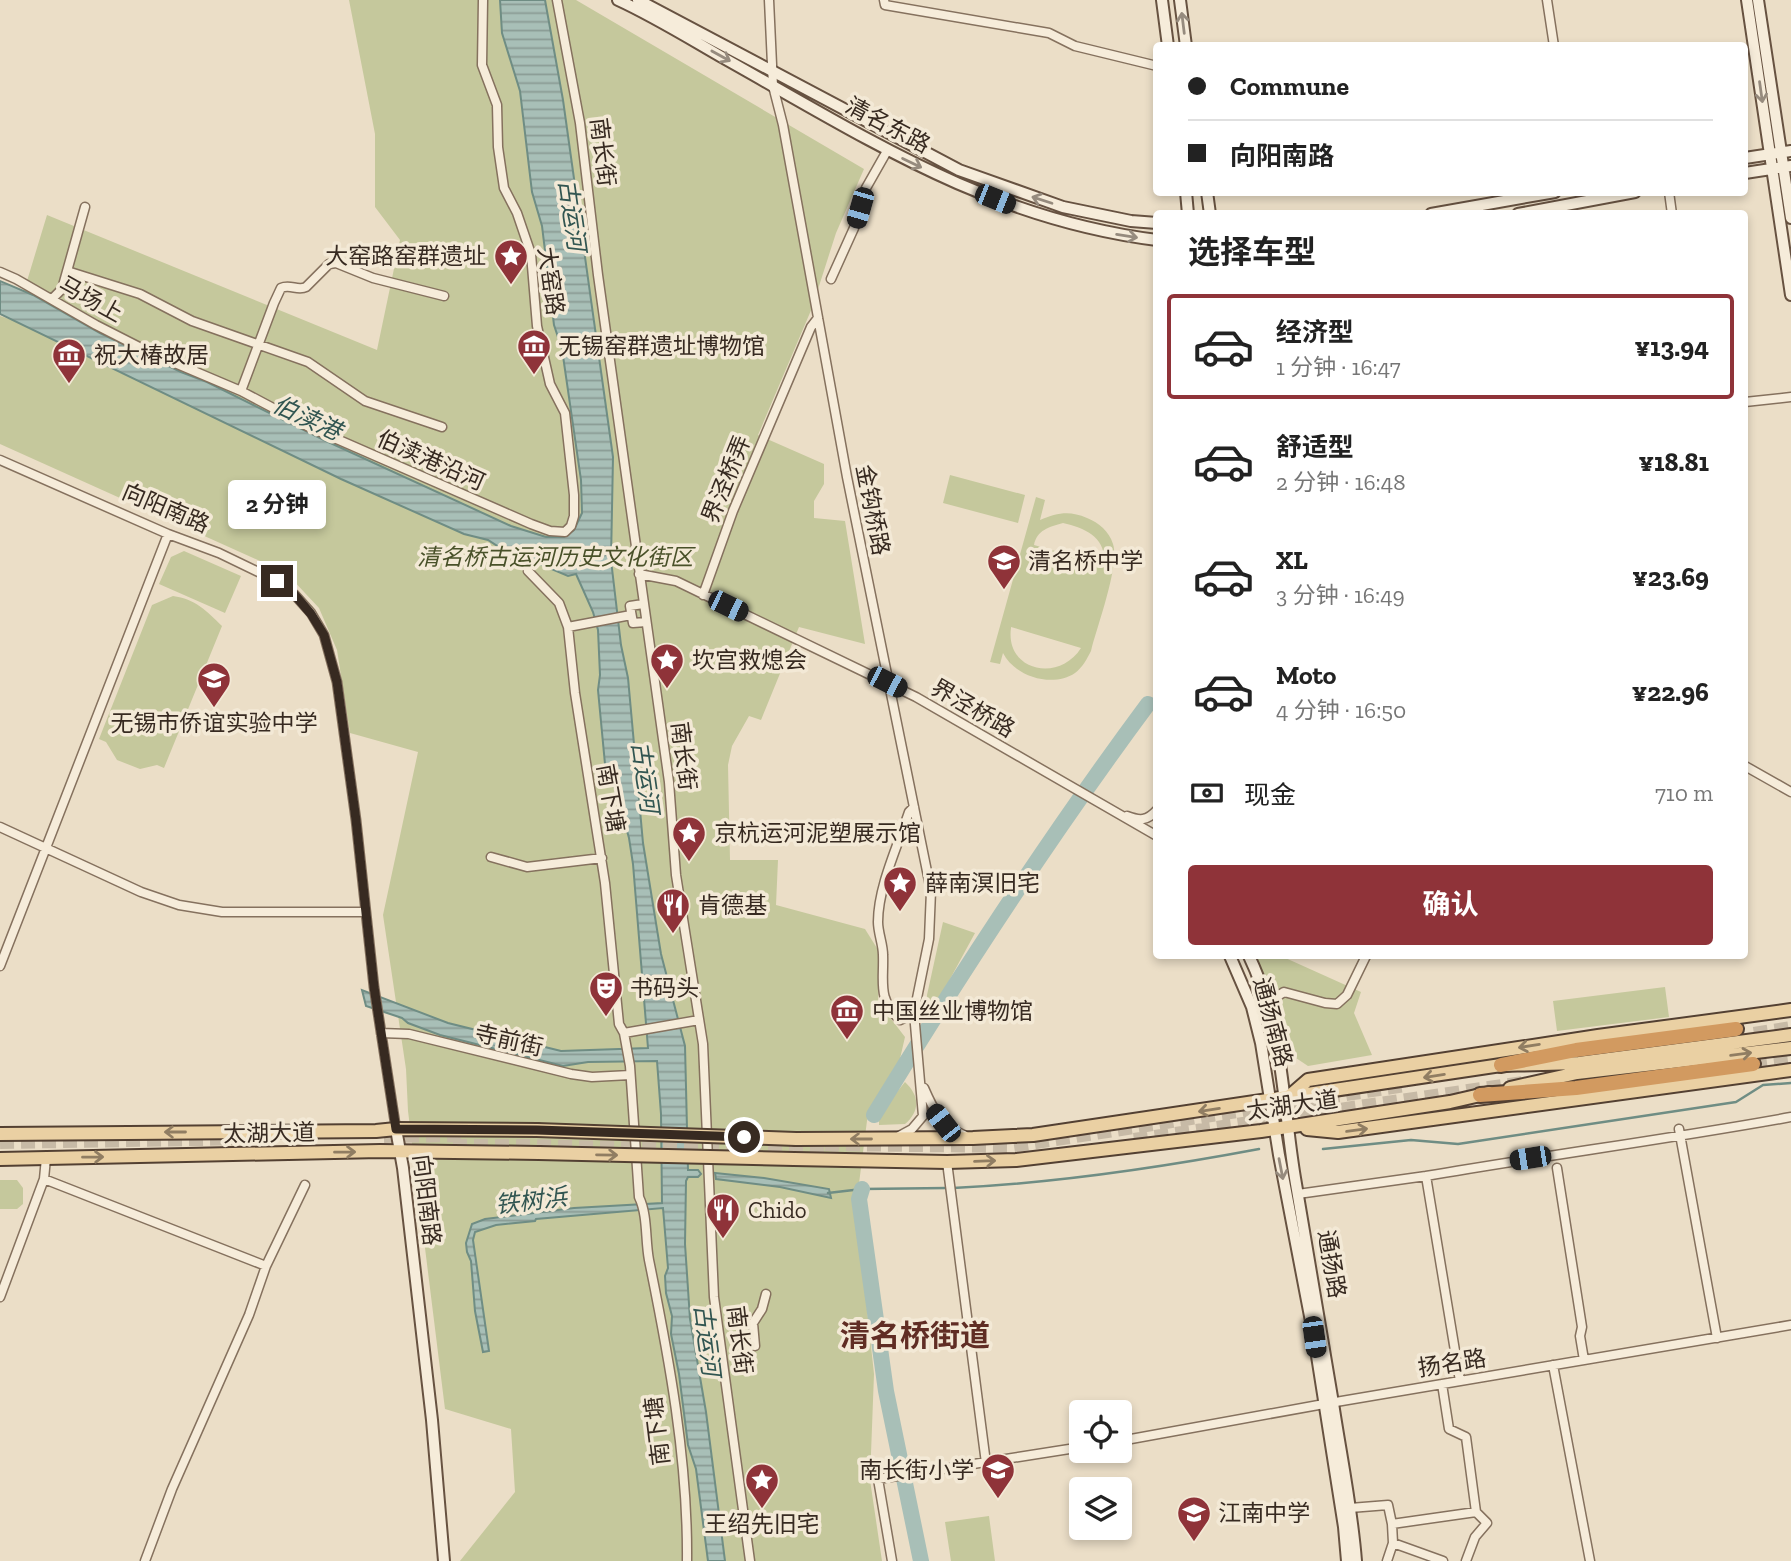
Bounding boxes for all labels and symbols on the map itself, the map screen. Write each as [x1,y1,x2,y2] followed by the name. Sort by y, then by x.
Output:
[1176,12,1189,35] one-way arrow
[710,50,731,63] one-way arrow
[1755,80,1768,103] one-way arrow
[841,91,935,159] street label: 清名东路
[585,116,621,188] street label: 南长街
[901,157,922,170] one-way arrow
[553,177,592,257] water label: 古运河
[972,181,1019,217] car
[845,185,876,231] car
[1031,193,1053,206] one-way arrow
[1115,229,1138,242] one-way arrow
[492,237,530,286] place icon: 大窑路窑群遗址
[325,242,486,270] place label: 大窑路窑群遗址
[532,245,570,317] street label: 大窑路
[54,270,128,328] street label: 马场上
[515,327,553,376] museum icon: 无锡窑群遗址博物馆
[558,332,765,360] place label: 无锡窑群遗址博物馆
[50,336,88,385] museum icon: 祝大椿故居
[94,341,209,369] place label: 祝大椿故居
[268,389,349,447] water label: 伯渎港
[373,424,489,496] street label: 伯渎港沿河
[696,431,756,527] street label: 界泾桥弄
[850,462,896,558] street label: 金钩桥路
[118,477,214,539] street label: 向阳南路
[228,480,326,528] callout: 2 分钟
[985,542,1023,591] school or university icon: 清名桥中学
[417,543,696,571] park label: 清名桥古运河历史文化街区
[1028,547,1143,575] place label: 清名桥中学
[261,565,293,597] route end
[705,587,752,625] car
[648,641,686,690] place icon: 坎宫救熄会
[692,646,807,674] place label: 坎宫救熄会
[195,660,233,709] school or university icon: 无锡市侨谊实验中学
[864,663,911,701] car
[926,673,1020,743] street label: 界泾桥路
[111,709,318,737] place label: 无锡市侨谊实验中学
[666,720,702,792] street label: 南长街
[626,739,665,819] water label: 古运河
[591,762,631,834] street label: 南下塘
[670,814,708,863] place icon: 京杭运河泥塑展示馆
[714,819,921,847] place label: 京杭运河泥塑展示馆
[881,864,919,913] place icon: 薛南溟旧宅
[925,869,1040,897] place label: 薛南溟旧宅
[654,886,692,935] restaurant icon: 肯德基
[698,891,767,919] place label: 肯德基
[587,969,625,1018] theatre icon: 书码头
[630,974,699,1002] place label: 书码头
[1248,974,1298,1070] street label: 通扬南路
[828,992,866,1041] museum icon: 中国丝业博物馆
[872,997,1033,1025] place label: 中国丝业博物馆
[472,1019,546,1061] street label: 寺前街
[1518,1040,1541,1053] one-way arrow
[1729,1047,1751,1060] one-way arrow
[1423,1070,1446,1083] one-way arrow
[1244,1085,1340,1125] street label: 太湖大道
[922,1100,965,1146] car
[1198,1104,1221,1117] one-way arrow
[223,1118,315,1148] street label: 太湖大道
[728,1121,760,1153] route start
[1345,1123,1368,1136] one-way arrow
[164,1125,187,1139] one-way arrow
[849,1132,872,1146] one-way arrow
[1508,1144,1553,1172] car
[333,1145,356,1159] one-way arrow
[596,1148,619,1161] one-way arrow
[81,1150,104,1164] one-way arrow
[407,1153,447,1247] street label: 向阳南路
[973,1154,996,1168] one-way arrow
[1275,1157,1289,1180] one-way arrow
[493,1181,570,1219] water label: 铁树浜
[704,1191,742,1240] restaurant icon: Chido
[748,1196,807,1224] place label: Chido
[1312,1228,1352,1300] street label: 通扬路
[689,1302,727,1381] water label: 古运河
[722,1304,758,1376] street label: 南长街
[1301,1315,1328,1359] car
[840,1318,990,1354] district label: 清名桥街道
[1416,1344,1488,1382] street label: 扬名路
[639,1395,675,1467] street label: 南下塘
[979,1451,1017,1500] school or university icon: 南长街小学
[859,1456,974,1484] place label: 南长街小学
[743,1461,781,1510] place icon: 王绍先旧宅
[1175,1494,1213,1543] school or university icon: 江南中学
[1218,1499,1310,1527] place label: 江南中学
[705,1510,820,1538] place label: 王绍先旧宅

